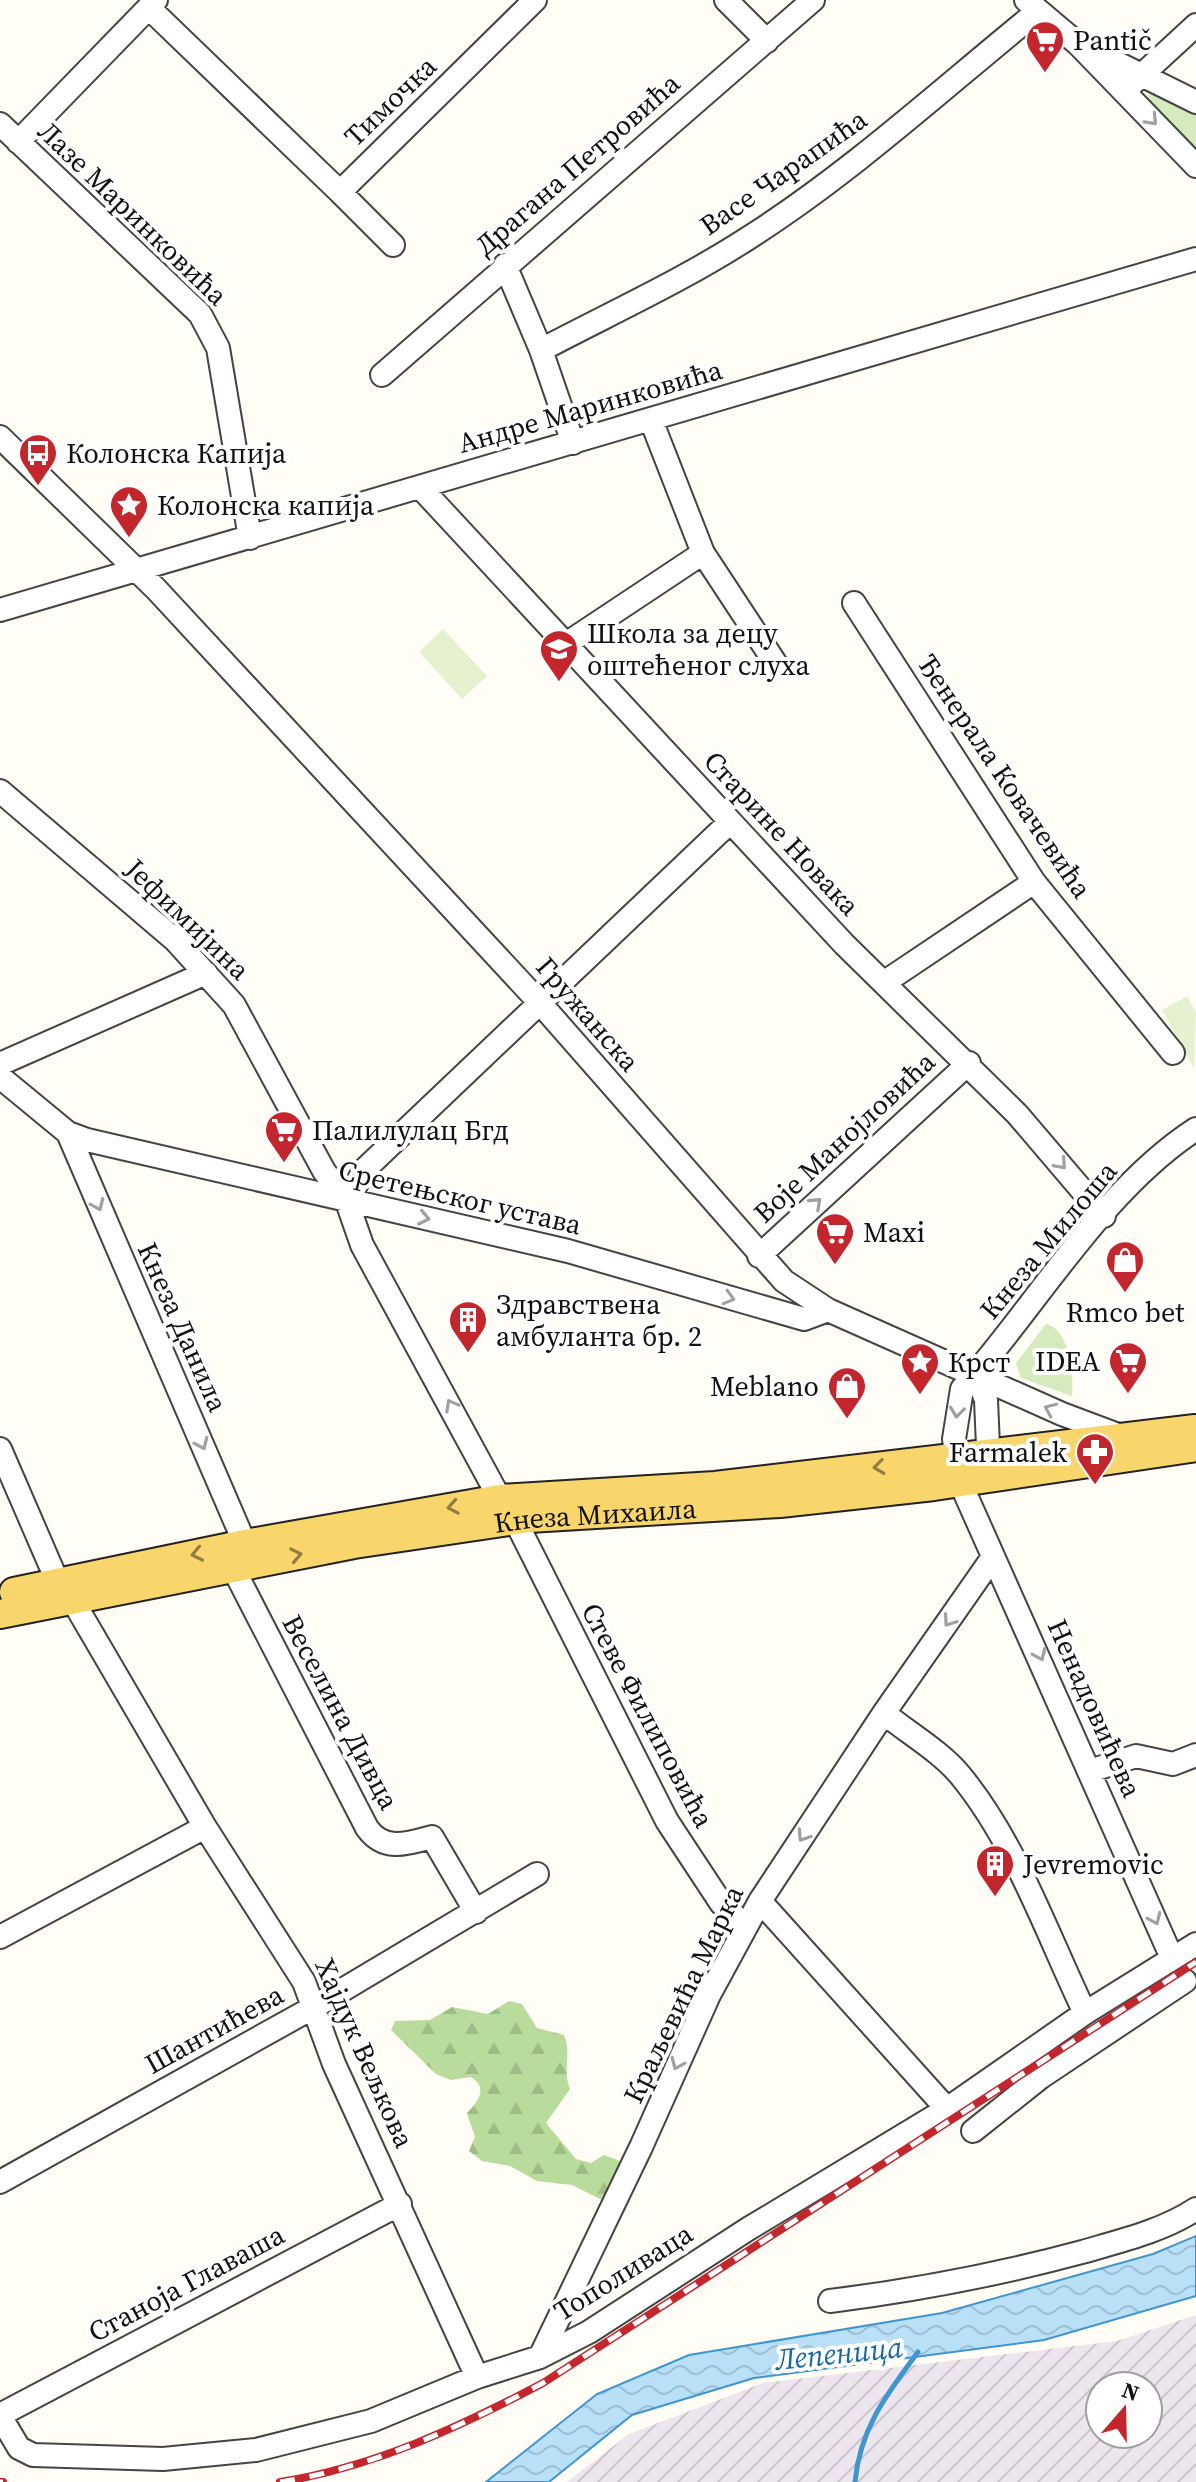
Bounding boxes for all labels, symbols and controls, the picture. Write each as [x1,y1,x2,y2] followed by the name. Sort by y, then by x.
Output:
[1024,19,1066,74] supermarket icon: Pantič
[1073,21,1152,59] place label: Pantič
[336,47,445,154] street label: Тимочка
[466,64,688,264] street label: Драгана Петровића
[692,100,875,244] street label: Васе Чарапића
[1142,110,1156,125] one-way arrow
[30,112,237,314] street label: Лазе Маринковића
[453,350,727,462] street label: Андре Маринковића
[17,432,59,487] bus stop icon: Колонска Капија
[66,434,287,472] place label: Колонска Капија
[108,484,150,539] place icon: Колонска капија
[157,486,375,524] place label: Колонска капија
[587,614,810,684] place label: Школа за децу оштећеног слуха
[538,628,580,683] school or university icon: Школа за децу оштећеног слуха
[909,647,1101,906] street label: Ђенерала Ковачевића
[696,742,869,924] street label: Старине Новака
[117,849,259,989] street label: Јефимијина
[528,949,649,1080] street label: Гружанска
[745,1042,944,1231] street label: Воје Манојловића
[263,1109,305,1164] supermarket icon: Палилулац Бгд
[312,1111,509,1149] place label: Палилулац Бгд
[335,1151,586,1244] street label: Сретењског устава
[971,1152,1126,1327] street label: Кнеза Милоша
[1051,1155,1066,1170] one-way arrow
[88,1197,104,1211] one-way arrow
[807,1199,822,1213] one-way arrow
[416,1209,430,1226] one-way arrow
[814,1211,856,1266] supermarket icon: Maxi
[863,1213,925,1251] place label: Maxi
[129,1236,238,1418] street label: Кнеза Данила
[1104,1239,1146,1294] shop icon: Rmco bet
[496,1285,702,1355] place label: Здравствена амбуланта бр. 2
[722,1289,736,1305] one-way arrow
[1066,1293,1185,1331] place label: Rmco bet
[447,1299,489,1354] building icon: Здравствена амбуланта бр. 2
[1107,1340,1149,1395] supermarket icon: IDEA
[899,1341,941,1396] place icon: Крст
[1035,1342,1100,1380] place label: IDEA
[948,1343,1010,1381] place label: Крст
[826,1365,868,1420] shop icon: Meblano
[710,1367,819,1405] place label: Meblano
[445,1399,461,1414] one-way arrow
[1044,1403,1058,1419] one-way arrow
[949,1406,966,1419] one-way arrow
[1074,1431,1116,1486] pharmacy icon: Farmalek
[949,1433,1068,1471] place label: Farmalek
[192,1435,208,1450] one-way arrow
[872,1458,886,1475] one-way arrow
[491,1489,698,1542] street label: Кнеза Михаила
[446,1497,460,1514] one-way arrow
[191,1545,205,1562] one-way arrow
[290,1548,303,1565] one-way arrow
[573,1596,724,1835] street label: Стеве Филиповића
[274,1608,409,1817] street label: Веселина Дивца
[944,1613,959,1627] one-way arrow
[1039,1613,1152,1804] street label: Ненадовићева
[1030,1647,1046,1661] one-way arrow
[797,1828,812,1842] one-way arrow
[974,1843,1016,1898] building icon: Jevremovic
[1022,1845,1164,1883] place label: Jevremovic
[614,1878,752,2109] street label: Краљевића Марка
[1145,1911,1161,1925] one-way arrow
[306,1952,424,2154] street label: Хајдук Вељкова
[138,1975,291,2083] street label: Шантићева
[671,2055,687,2070] one-way arrow
[546,2214,700,2330] street label: Тополиваца
[81,2215,291,2351] street label: Станоја Главаша
[771,2326,905,2380] water label: Лепеница
[1084,2370,1164,2450] north arrow
[1118,2374,1144,2408] text: N

